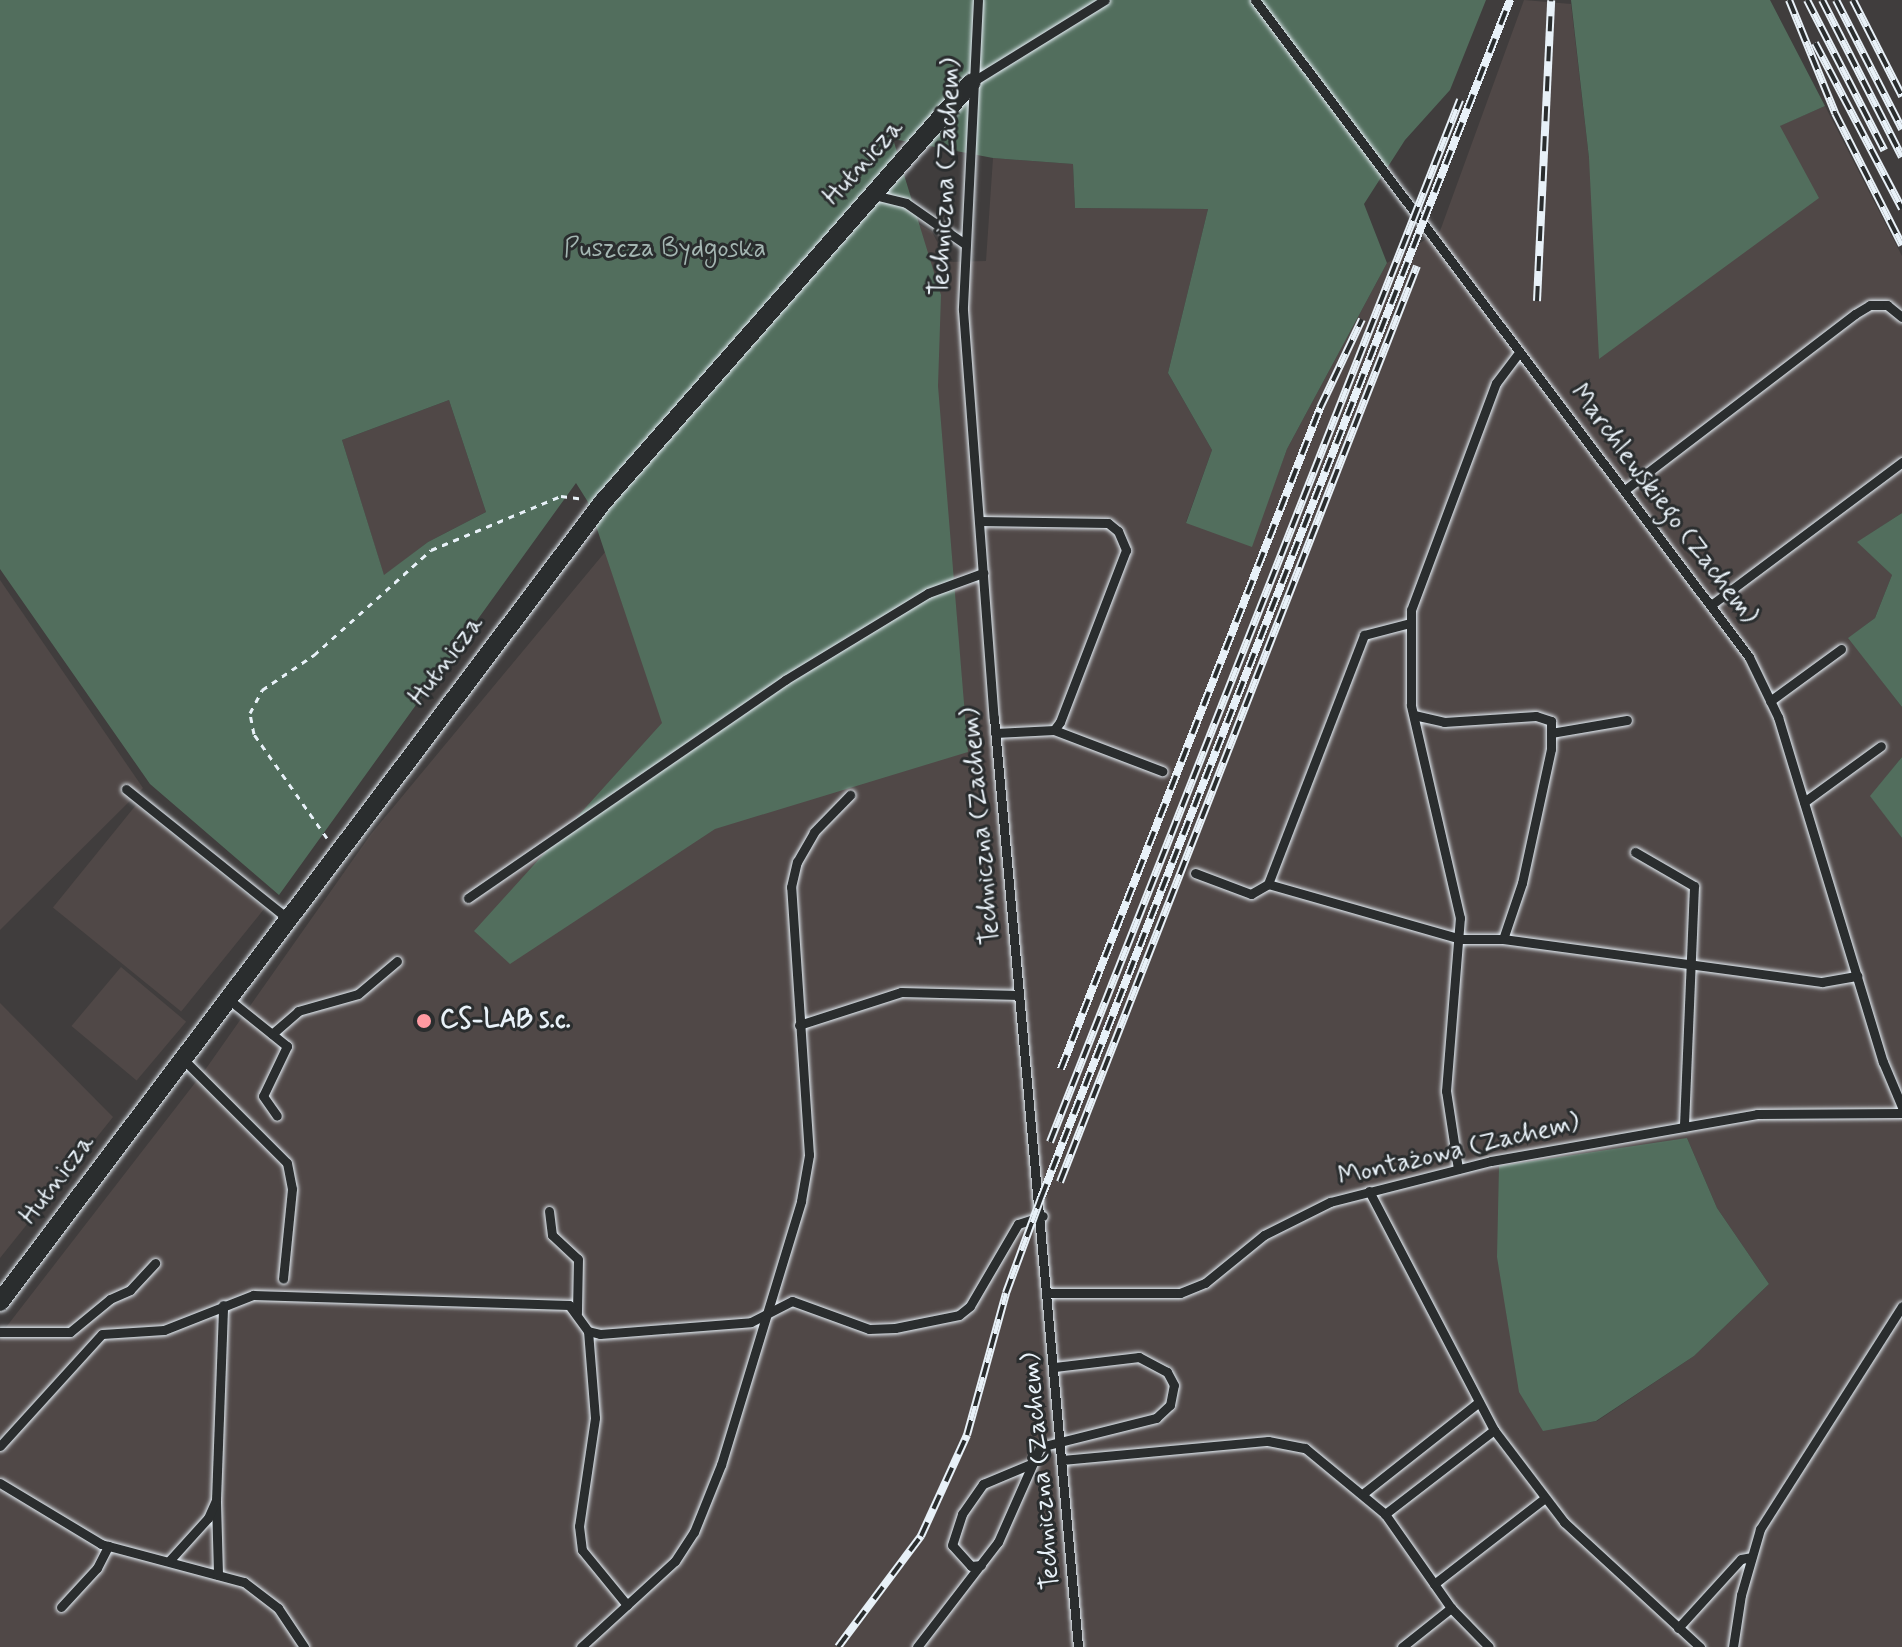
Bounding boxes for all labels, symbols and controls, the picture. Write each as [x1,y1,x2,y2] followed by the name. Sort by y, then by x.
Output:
[925,57,969,297] street label: Techniczna (Zachem)
[817,114,911,212] street label: Hutnicza
[565,234,765,266] park label: Puszcza Bydgoska
[1562,379,1764,631] street label: Marchlewskiego (Zachem)
[403,610,491,712] street label: Hutnicza
[956,706,1008,946] street label: Techniczna (Zachem)
[440,1005,572,1037] place label: CS-LAB s.c.
[415,1012,433,1030] marker: CS-LAB s.c.
[1335,1108,1583,1194] street label: Montażowa (Zachem)
[14,1129,102,1231] street label: Hutnicza
[1016,1351,1068,1591] street label: Techniczna (Zachem)

